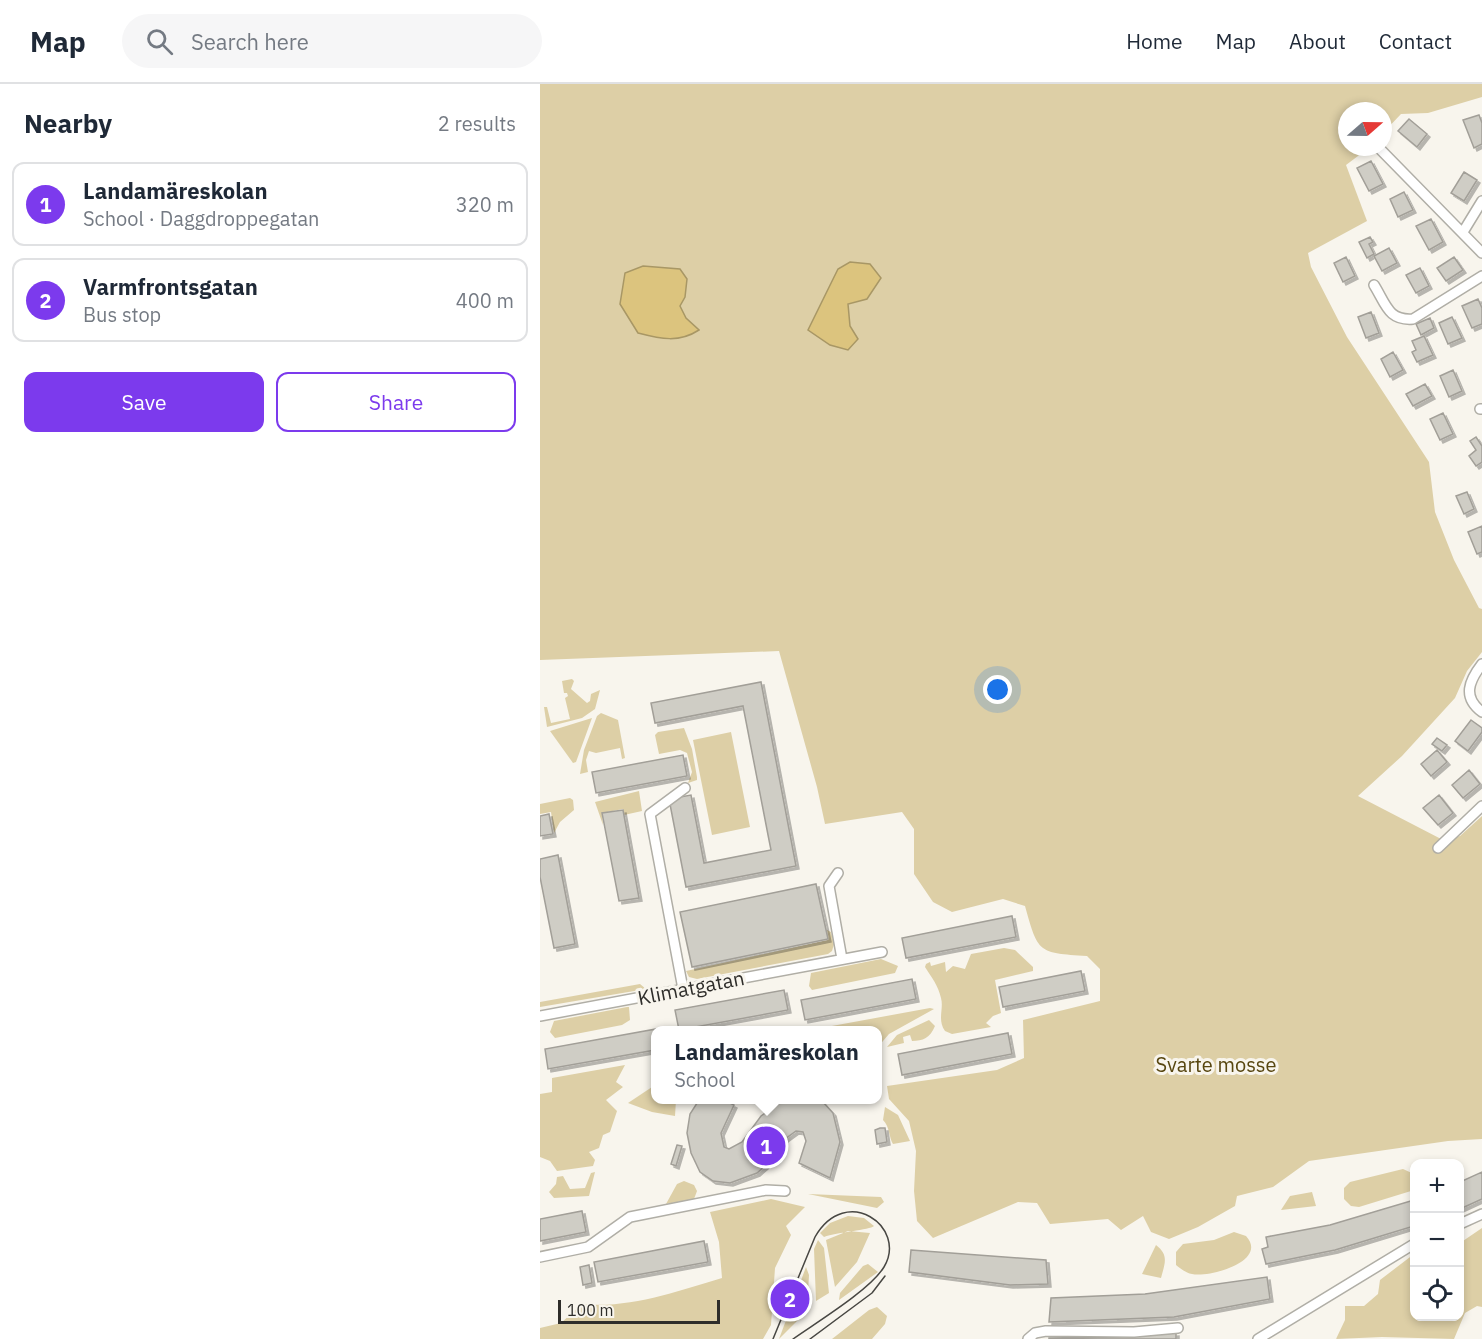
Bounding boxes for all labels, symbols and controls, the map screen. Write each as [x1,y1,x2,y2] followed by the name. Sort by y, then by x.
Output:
[122,14,542,68] search box
[30,23,86,60] text: Map
[143,25,176,58] icon: search
[191,27,309,56] text: Search here
[1126,27,1183,55] text: Home
[1216,27,1256,55] text: Map
[1289,27,1346,55] text: About
[1379,27,1452,55] text: Contact
[1338,102,1392,156] north arrow
[24,106,112,140] text: Nearby
[438,110,516,137] text: 2 results
[83,176,268,205] text: Landamäreskolan
[40,191,52,218] text: 1
[456,191,514,218] text: 320 m
[83,205,319,232] text: School · Daggdroppegatan
[83,272,258,301] text: Varmfrontsgatan
[40,287,52,314] text: 2
[456,287,514,314] text: 400 m
[83,301,161,328] text: Bus stop
[24,372,264,432] button: Save
[276,372,516,432] button: Share
[983,675,1012,704] your location
[635,964,747,1011] street label: Klimatgatan
[651,1026,882,1104] popup
[674,1037,859,1066] text: Landamäreskolan
[1155,1051,1277,1078] park label: Svarte mosse
[674,1066,735,1093] text: School
[746,1124,786,1168] pin: 1
[1410,1159,1464,1321] map controls
[1410,1159,1464,1213] button: +
[1410,1213,1464,1267] button: −
[1410,1267,1464,1321] button: locate
[770,1276,810,1322] pin: 2
[558,1297,720,1324] scale bar
[567,1300,614,1320] text: 100 m

